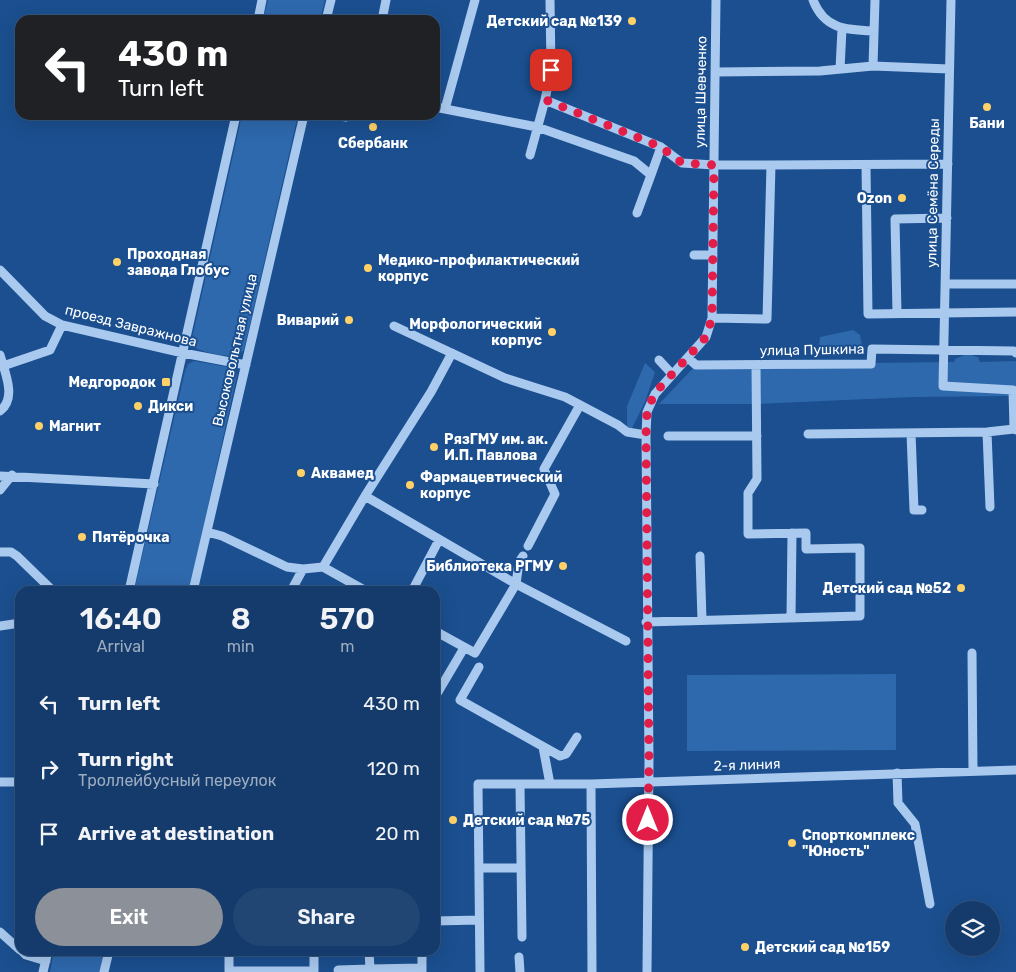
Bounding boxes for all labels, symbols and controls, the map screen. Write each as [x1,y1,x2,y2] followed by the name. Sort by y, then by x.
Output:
[487,13,622,30] place label: Детский сад №139
[626,15,638,27] marker: Детский сад №139
[118,33,228,75] text: 430 m
[35,35,100,100] icon: left
[692,36,710,148] street label: улица Шевченко
[530,49,572,91] pin
[537,56,565,84] icon: arrive
[118,75,204,102] text: Turn left
[981,101,993,113] marker: Бани
[969,115,1005,132] place label: Бани
[923,118,943,268] street label: улица Семёна Середы
[367,121,379,133] marker: Сбербанк
[338,135,408,152] place label: Сбербанк
[857,190,892,207] place label: Ozon
[896,192,908,204] marker: Ozon
[127,246,229,279] place label: Проходная завода Глобус
[378,252,579,285] place label: Медико-профилактический корпус
[111,256,123,268] marker: Проходная завода Глобус
[362,262,374,274] marker: Медико-профилактический корпус
[209,272,261,428] street label: Высоковольтная улица
[63,301,199,351] street label: проезд Завражнова
[277,312,339,329] place label: Виварий
[343,314,355,326] marker: Виварий
[409,316,542,349] place label: Морфологический корпус
[546,326,558,338] marker: Морфологический корпус
[760,341,864,359] street label: улица Пушкина
[68,374,157,391] place label: Медгородок
[160,376,172,388] marker: Медгородок
[148,398,193,415] place label: Дикси
[132,400,144,412] marker: Дикси
[49,418,101,435] place label: Магнит
[33,420,45,432] marker: Магнит
[444,431,548,464] place label: РязГМУ им. ак. И.П. Павлова
[428,441,440,453] marker: РязГМУ им. ак. И.П. Павлова
[311,465,374,482] place label: Аквамед
[295,467,307,479] marker: Аквамед
[420,469,562,502] place label: Фармацевтический корпус
[404,479,416,491] marker: Фармацевтический корпус
[92,529,169,546] place label: Пятёрочка
[76,531,88,543] marker: Пятёрочка
[426,558,554,575] place label: Библиотека РГМУ
[557,560,569,572] marker: Библиотека РГМУ
[823,580,951,597] place label: Детский сад №52
[955,582,967,594] marker: Детский сад №52
[80,601,162,637] text: 16:40
[231,601,251,637] text: 8
[319,601,375,637] text: 570
[97,637,145,656] text: Arrival
[227,637,255,656] text: min
[340,637,354,656] text: m
[35,690,63,718] icon: left
[78,692,160,715] text: Turn left
[363,692,420,715] text: 430 m
[78,748,173,771] text: Turn right
[35,755,63,783] icon: right
[713,755,781,775] street label: 2-я линия
[367,757,420,780] text: 120 m
[78,771,276,790] text: Троллейбусный переулок
[621,793,673,845] position arrow
[463,812,590,829] place label: Детский сад №75
[447,814,459,826] marker: Детский сад №75
[35,820,63,848] icon: arrive
[78,822,274,845] text: Arrive at destination
[375,822,420,845] text: 20 m
[802,827,915,860] place label: Спорткомплекс "Юность"
[786,837,798,849] marker: Спорткомплекс "Юность"
[35,888,223,946] button: Exit
[233,888,420,946] button: Share
[945,901,1000,956] map controls
[945,901,1000,956] button: layers
[755,939,890,956] place label: Детский сад №159
[739,941,751,953] marker: Детский сад №159

